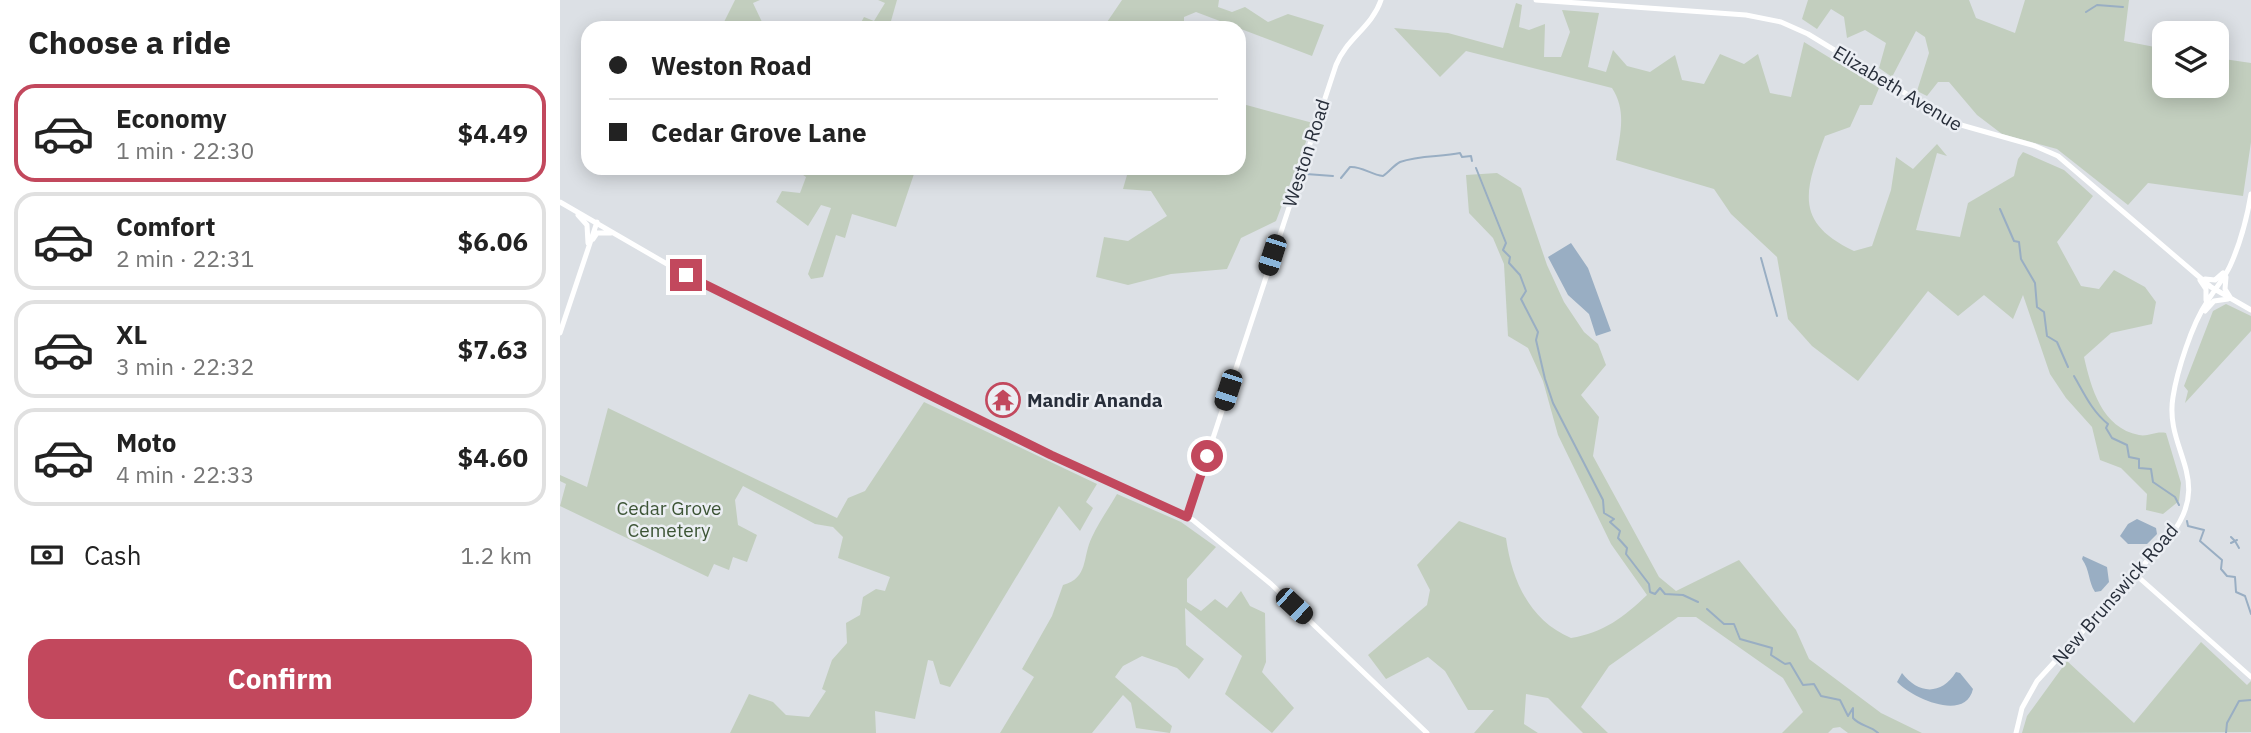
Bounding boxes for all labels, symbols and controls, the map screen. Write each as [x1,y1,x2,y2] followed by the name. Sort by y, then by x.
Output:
[28,21,231,63] text: Choose a ride
[2152,21,2229,98] map controls
[2152,21,2229,98] button: layers
[1829,40,1967,136] street label: Elizabeth Avenue
[651,48,812,82] text: Weston Road
[1277,96,1335,210] street label: Weston Road
[116,101,227,135] text: Economy
[32,102,95,165] icon: car
[651,115,867,149] text: Cedar Grove Lane
[458,116,528,150] text: $4.49
[116,135,254,165] text: 1 min · 22:30
[116,209,215,243] text: Comfort
[32,210,95,273] icon: car
[458,224,528,258] text: $6.06
[1256,232,1289,278] car
[116,243,254,273] text: 2 min · 22:31
[670,259,702,291] route end
[116,317,147,351] text: XL
[32,318,95,381] icon: car
[458,332,528,366] text: $7.63
[116,351,254,381] text: 3 min · 22:32
[1212,367,1245,413] car
[984,381,1022,419] temple icon: Mandir Ananda
[1027,388,1163,412] place label: Mandir Ananda
[116,425,176,459] text: Moto
[32,426,95,489] icon: car
[458,440,528,474] text: $4.60
[1191,440,1223,472] route start
[116,459,254,489] text: 4 min · 22:33
[616,496,722,542] park label: Cedar Grove Cemetery
[2047,518,2183,670] street label: New Brunswick Road
[28,536,66,574] icon: cash
[84,538,141,572] text: Cash
[461,540,532,570] text: 1.2 km
[1272,584,1317,628] car
[28,639,532,719] button: Confirm

